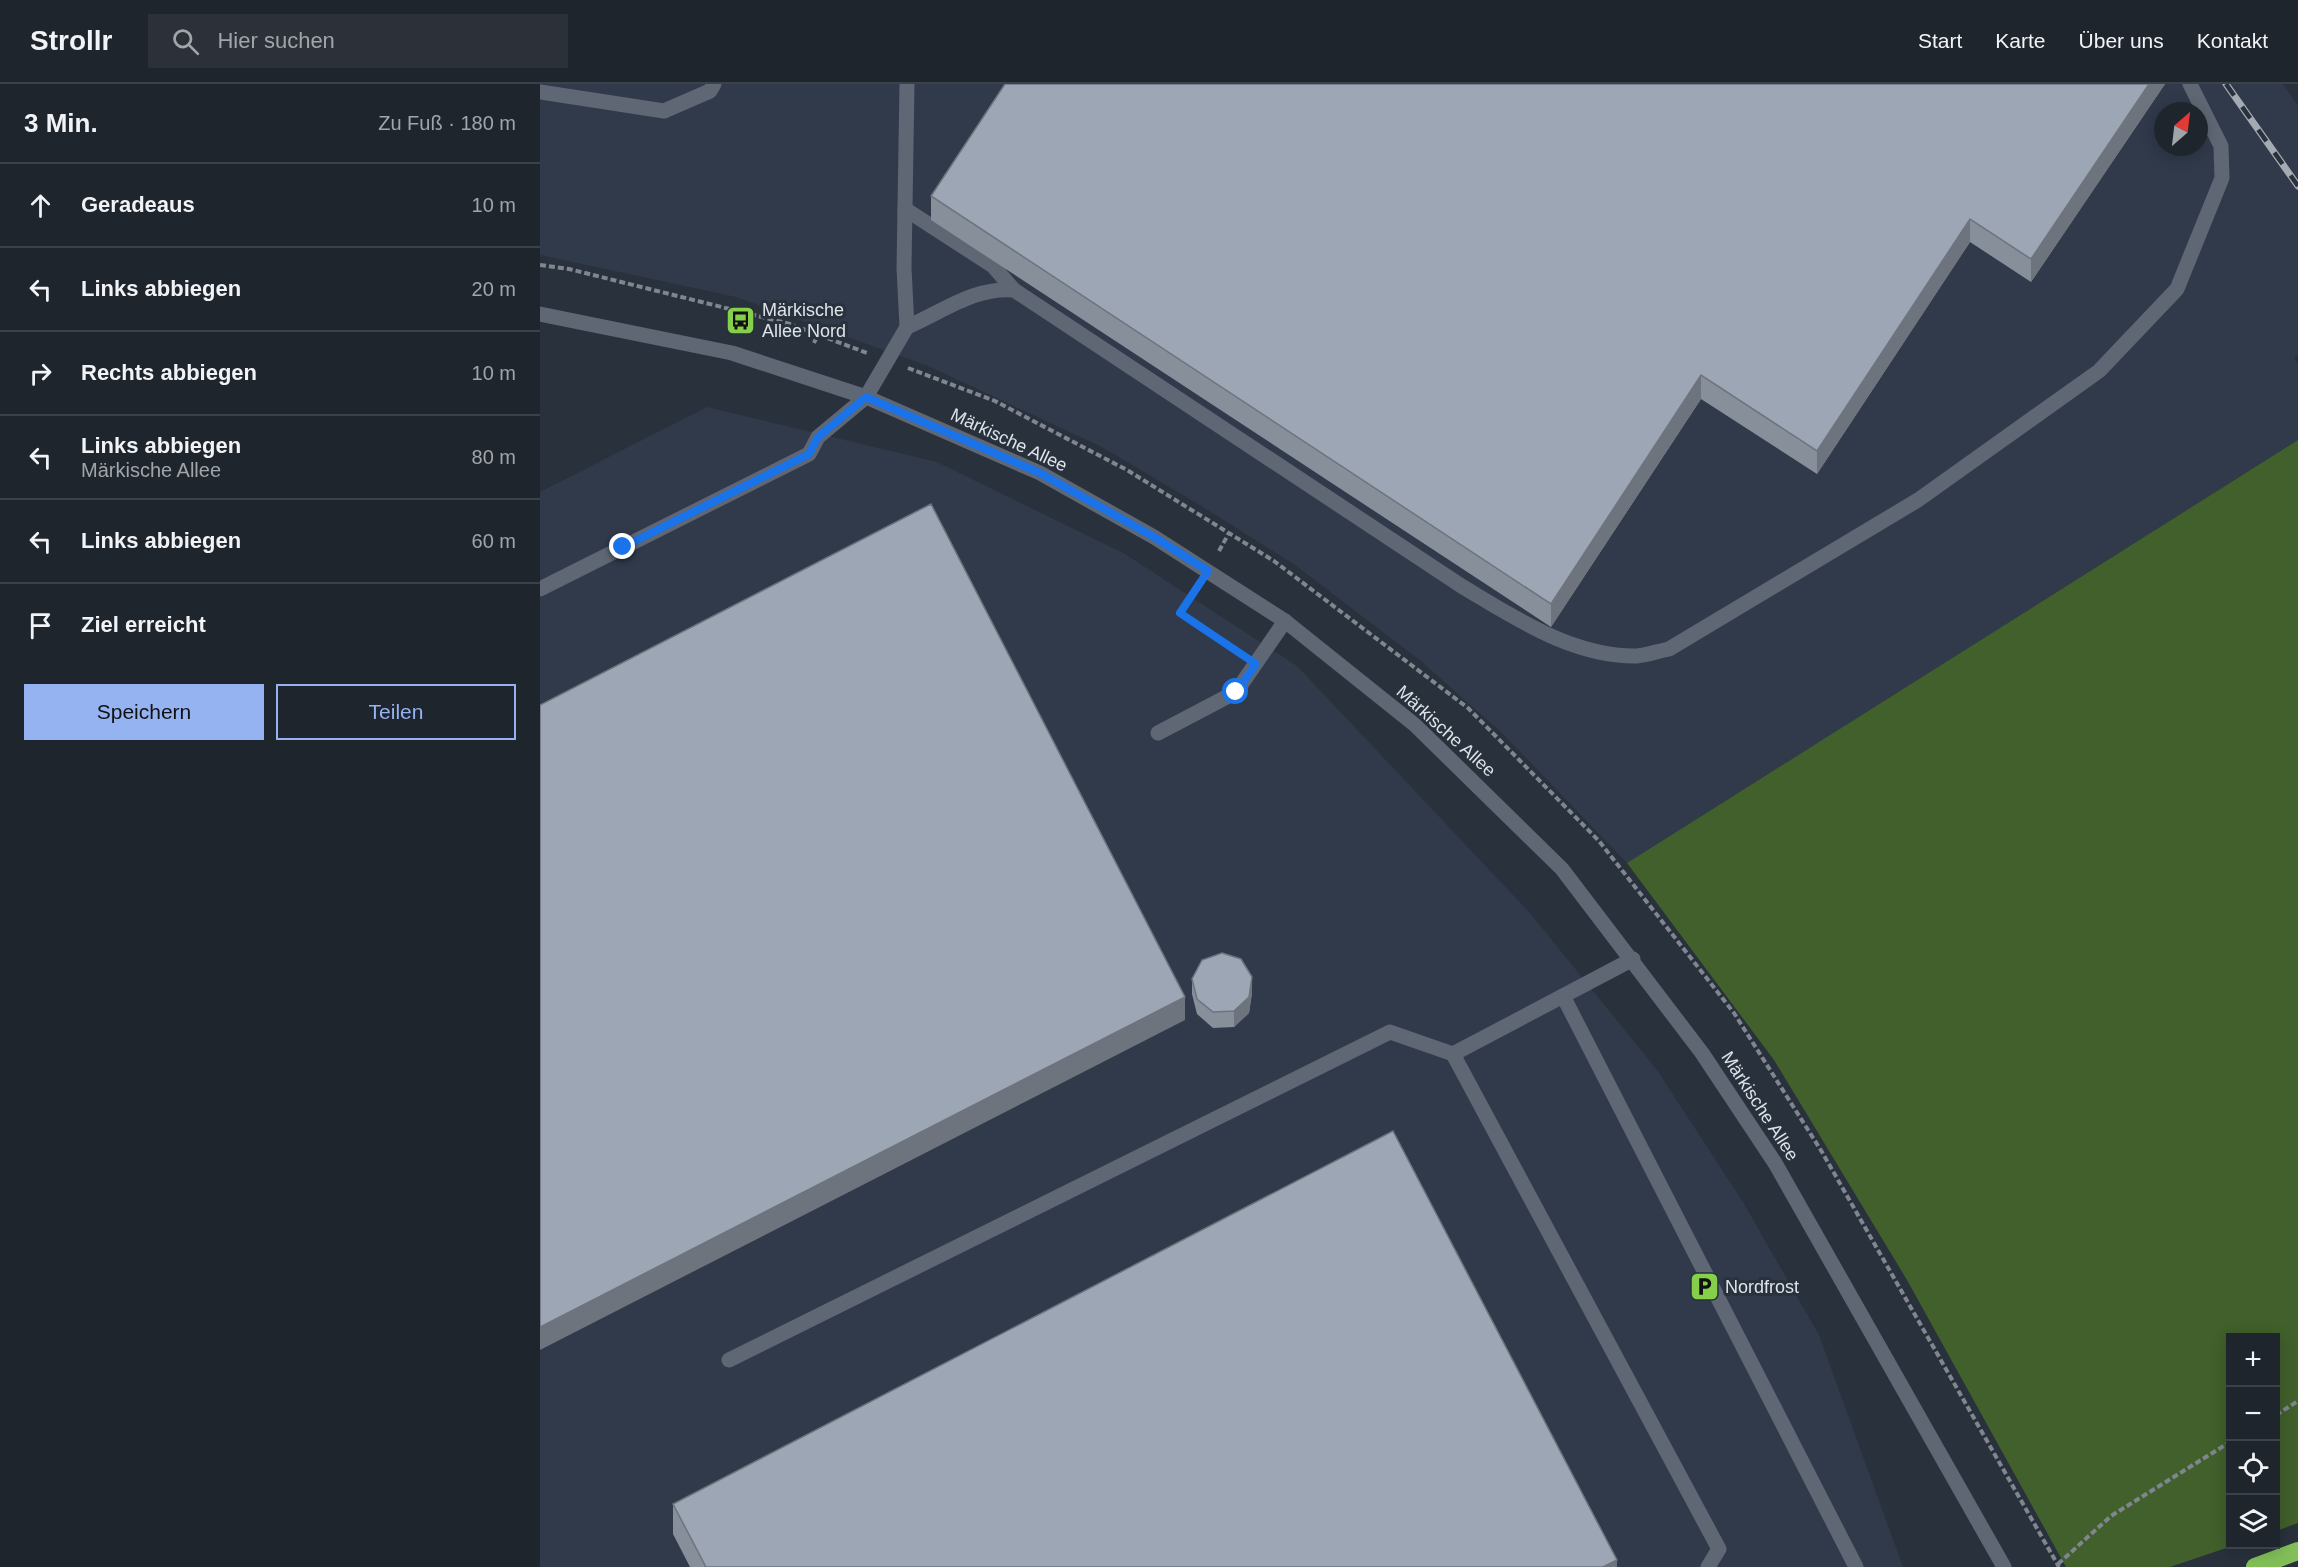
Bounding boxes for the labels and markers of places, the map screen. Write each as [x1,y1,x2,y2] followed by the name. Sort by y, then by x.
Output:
[762,300,846,341] place label: Märkische Allee Nord
[725,304,757,336] bus stop icon: Märkische Allee Nord
[1688,1271,1720,1303] parking icon: Nordfrost
[1725,1277,1799,1297] place label: Nordfrost

